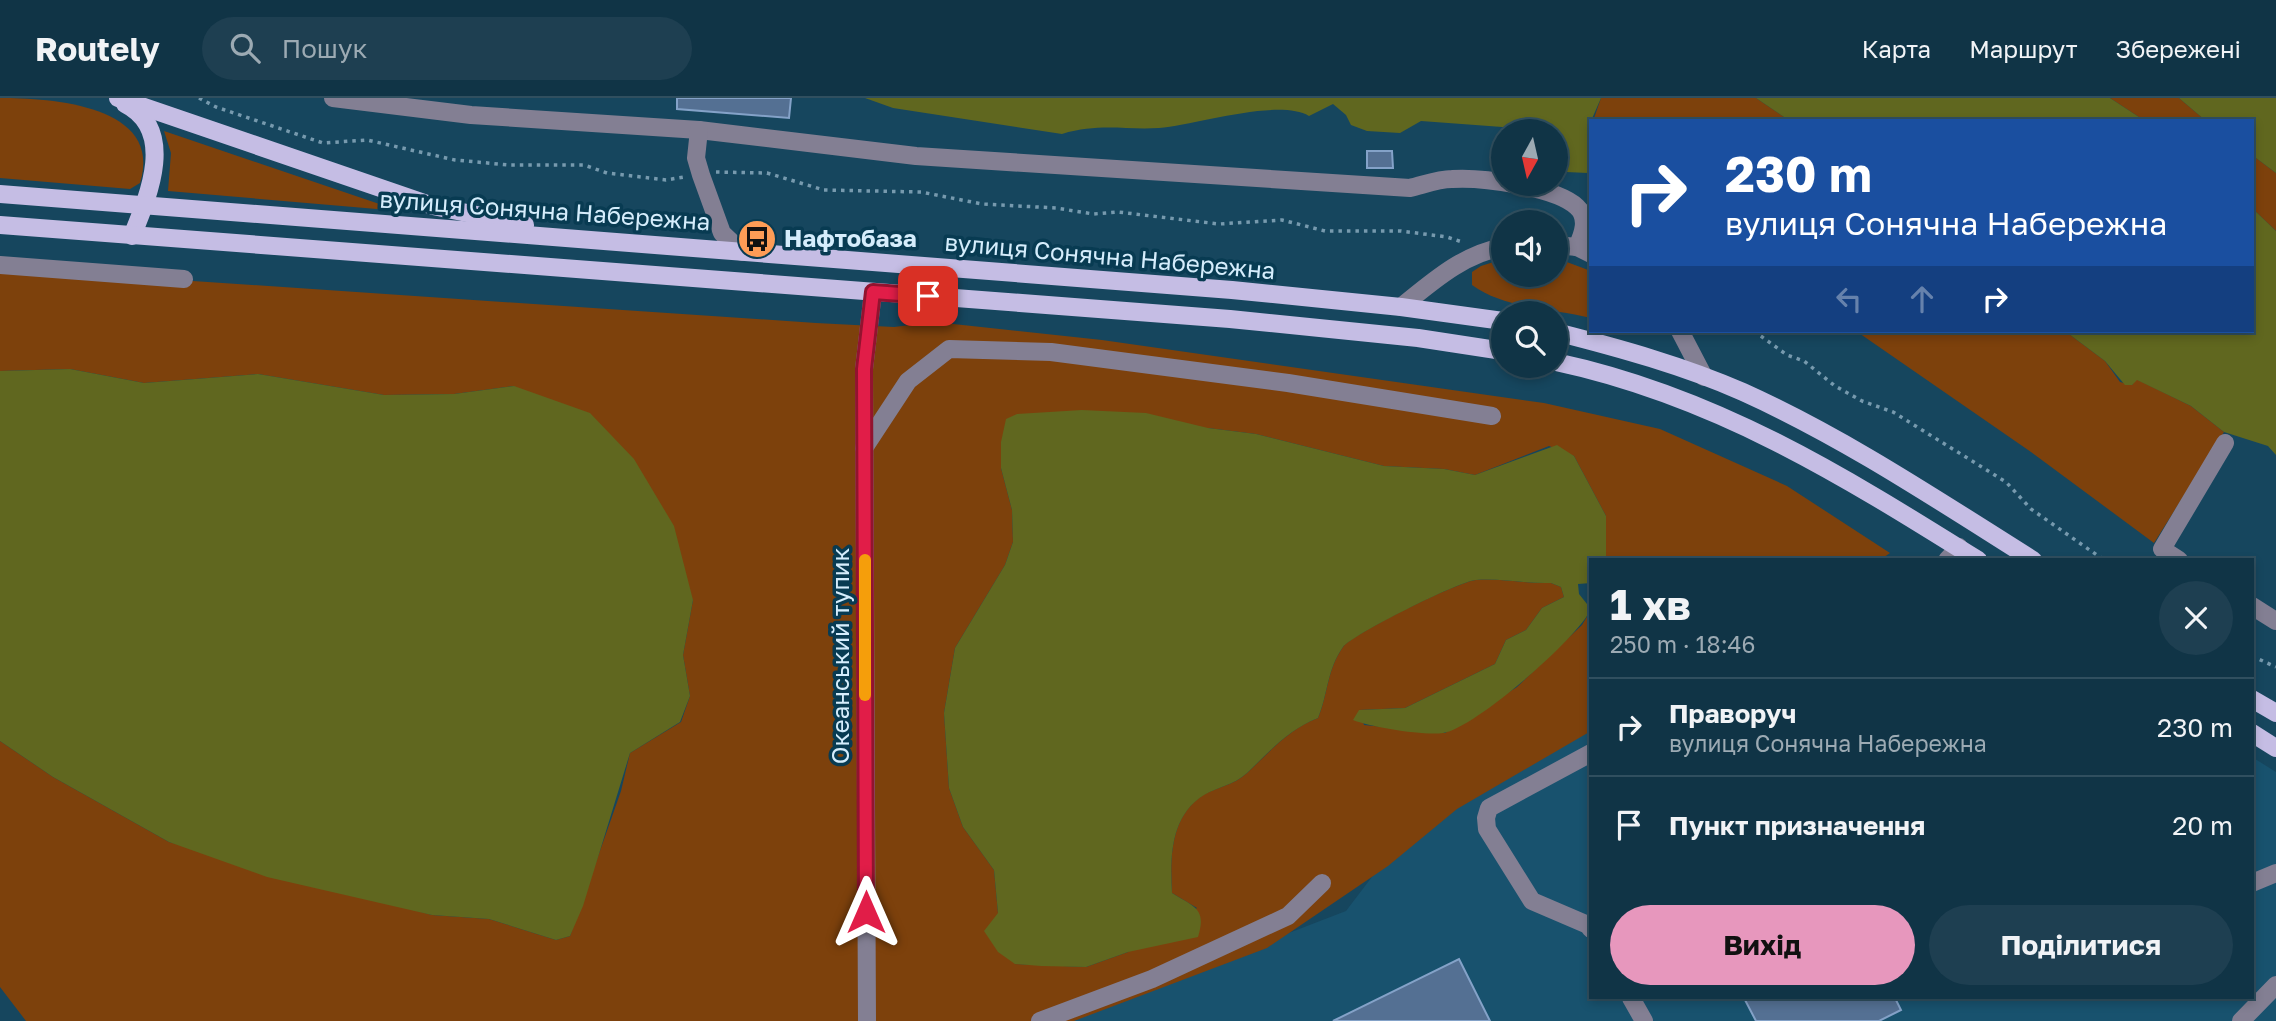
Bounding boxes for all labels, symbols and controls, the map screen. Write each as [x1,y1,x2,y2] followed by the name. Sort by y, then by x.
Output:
[202,17,692,80] search box
[35,29,160,68] text: Routely
[226,29,264,67] icon: search
[282,33,367,64] text: Пошук
[1862,34,1931,63] text: Карта
[1969,34,2078,63] text: Маршрут
[2116,34,2241,63] text: Збережені
[1491,119,1568,196] north arrow
[1491,119,1568,378] map controls
[1725,144,1872,203] text: 230 m
[1610,147,1701,238] icon: right
[379,183,712,236] street label: вулиця Сонячна Набережна
[1725,204,2167,242] text: вулиця Сонячна Набережна
[1491,210,1568,287] button: sound
[736,218,778,260] bus stop icon: Нафтобаза
[784,223,917,252] place label: Нафтобаза
[944,227,1277,284] street label: вулиця Сонячна Набережна
[898,266,958,326] pin
[909,277,947,315] icon: arrive
[1830,280,1868,318] icon: left
[1903,280,1941,318] icon: ahead
[1976,280,2014,318] icon: right
[1491,301,1568,378] button: search
[825,548,854,764] street label: Океанський тупик
[1610,579,1691,629] text: 1 хв
[2159,581,2233,655] button: close
[1610,630,1755,658] text: 250 m · 18:46
[1669,698,1797,729] text: Праворуч
[1610,708,1648,746] icon: right
[2157,712,2233,743] text: 230 m
[1669,729,1987,757] text: вулиця Сонячна Набережна
[1610,806,1648,844] icon: arrive
[1669,810,1925,841] text: Пункт призначення
[2172,810,2233,841] text: 20 m
[829,875,903,949] position arrow
[1610,905,1915,985] button: Вихід
[1929,905,2233,985] button: Поділитися

